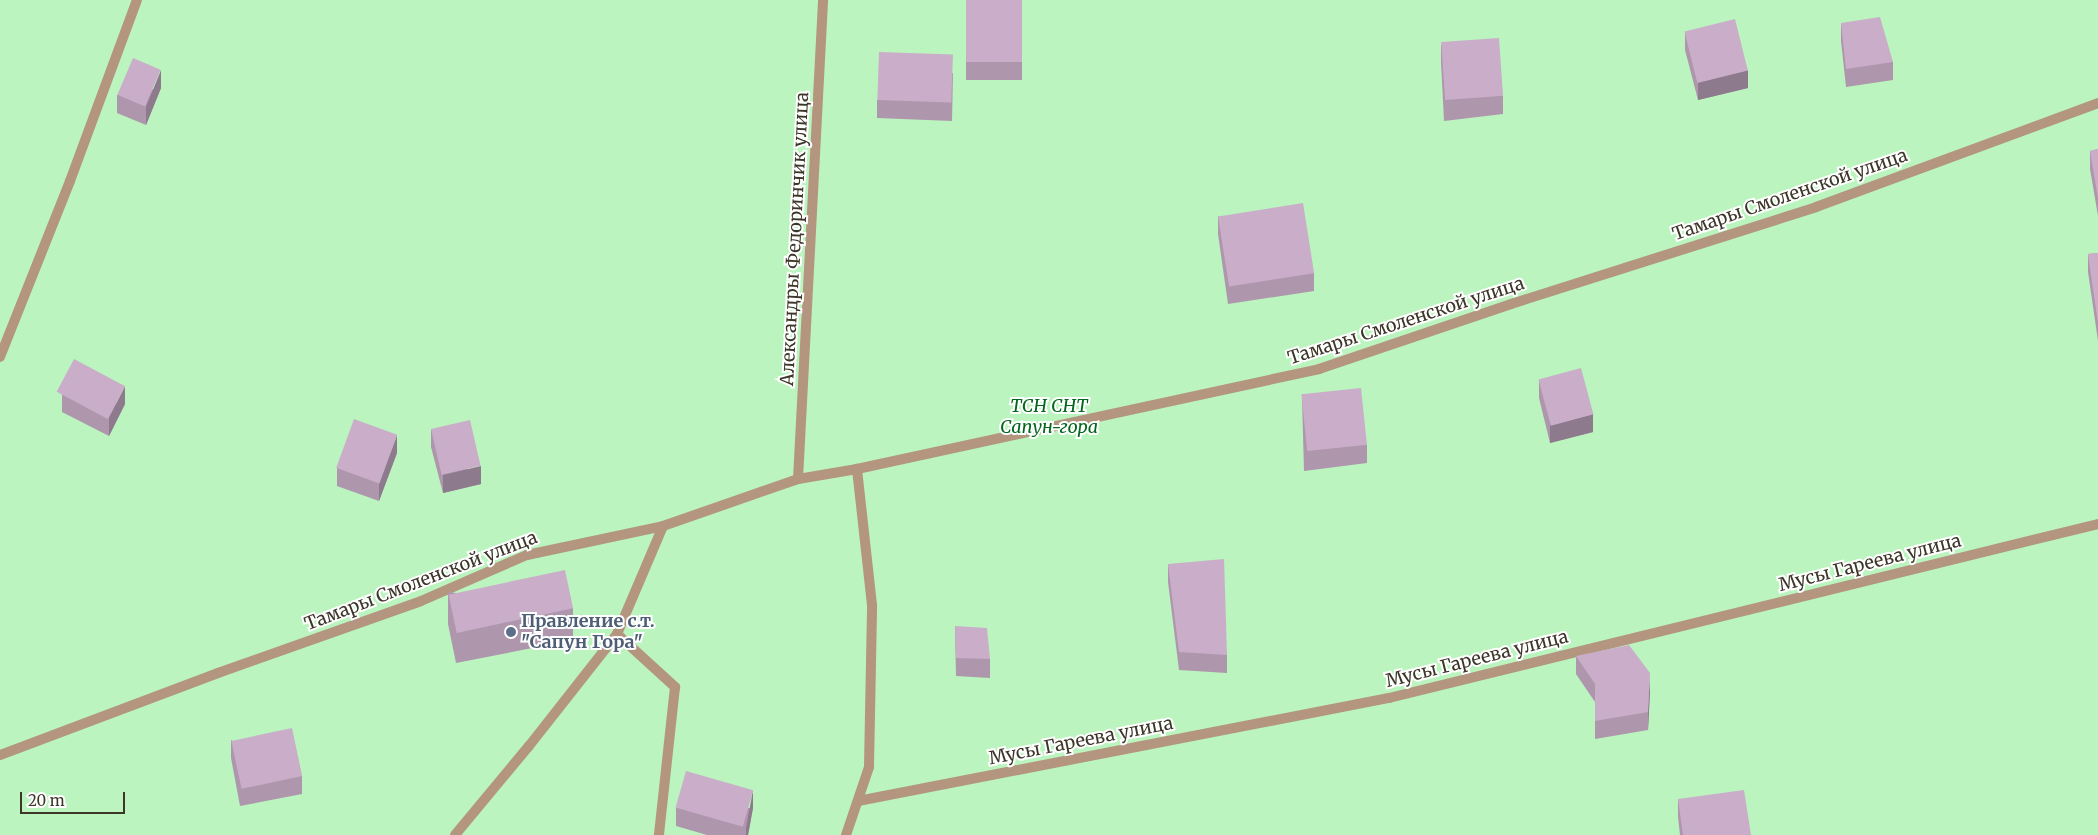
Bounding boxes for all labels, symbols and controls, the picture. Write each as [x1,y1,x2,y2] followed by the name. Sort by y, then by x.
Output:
[777,91,813,387] street label: Александры Федоринчик улица
[1670,145,1910,245] street label: Тамары Смоленской улица
[1285,273,1527,369] street label: Тамары Смоленской улица
[1000,396,1098,438] park label: ТСН СНТ Сапун-гора
[302,527,540,635] street label: Тамары Смоленской улица
[1777,530,1963,596] street label: Мусы Гареева улица
[521,611,655,654] place label: Правление с.т. "Сапун Гора"
[505,626,517,638] marker: Правление с.т. "Сапун Гора"
[1384,626,1570,692] street label: Мусы Гареева улица
[987,713,1175,769] street label: Мусы Гареева улица
[22,782,128,814] scale bar
[28,791,65,810] text: 20 m

